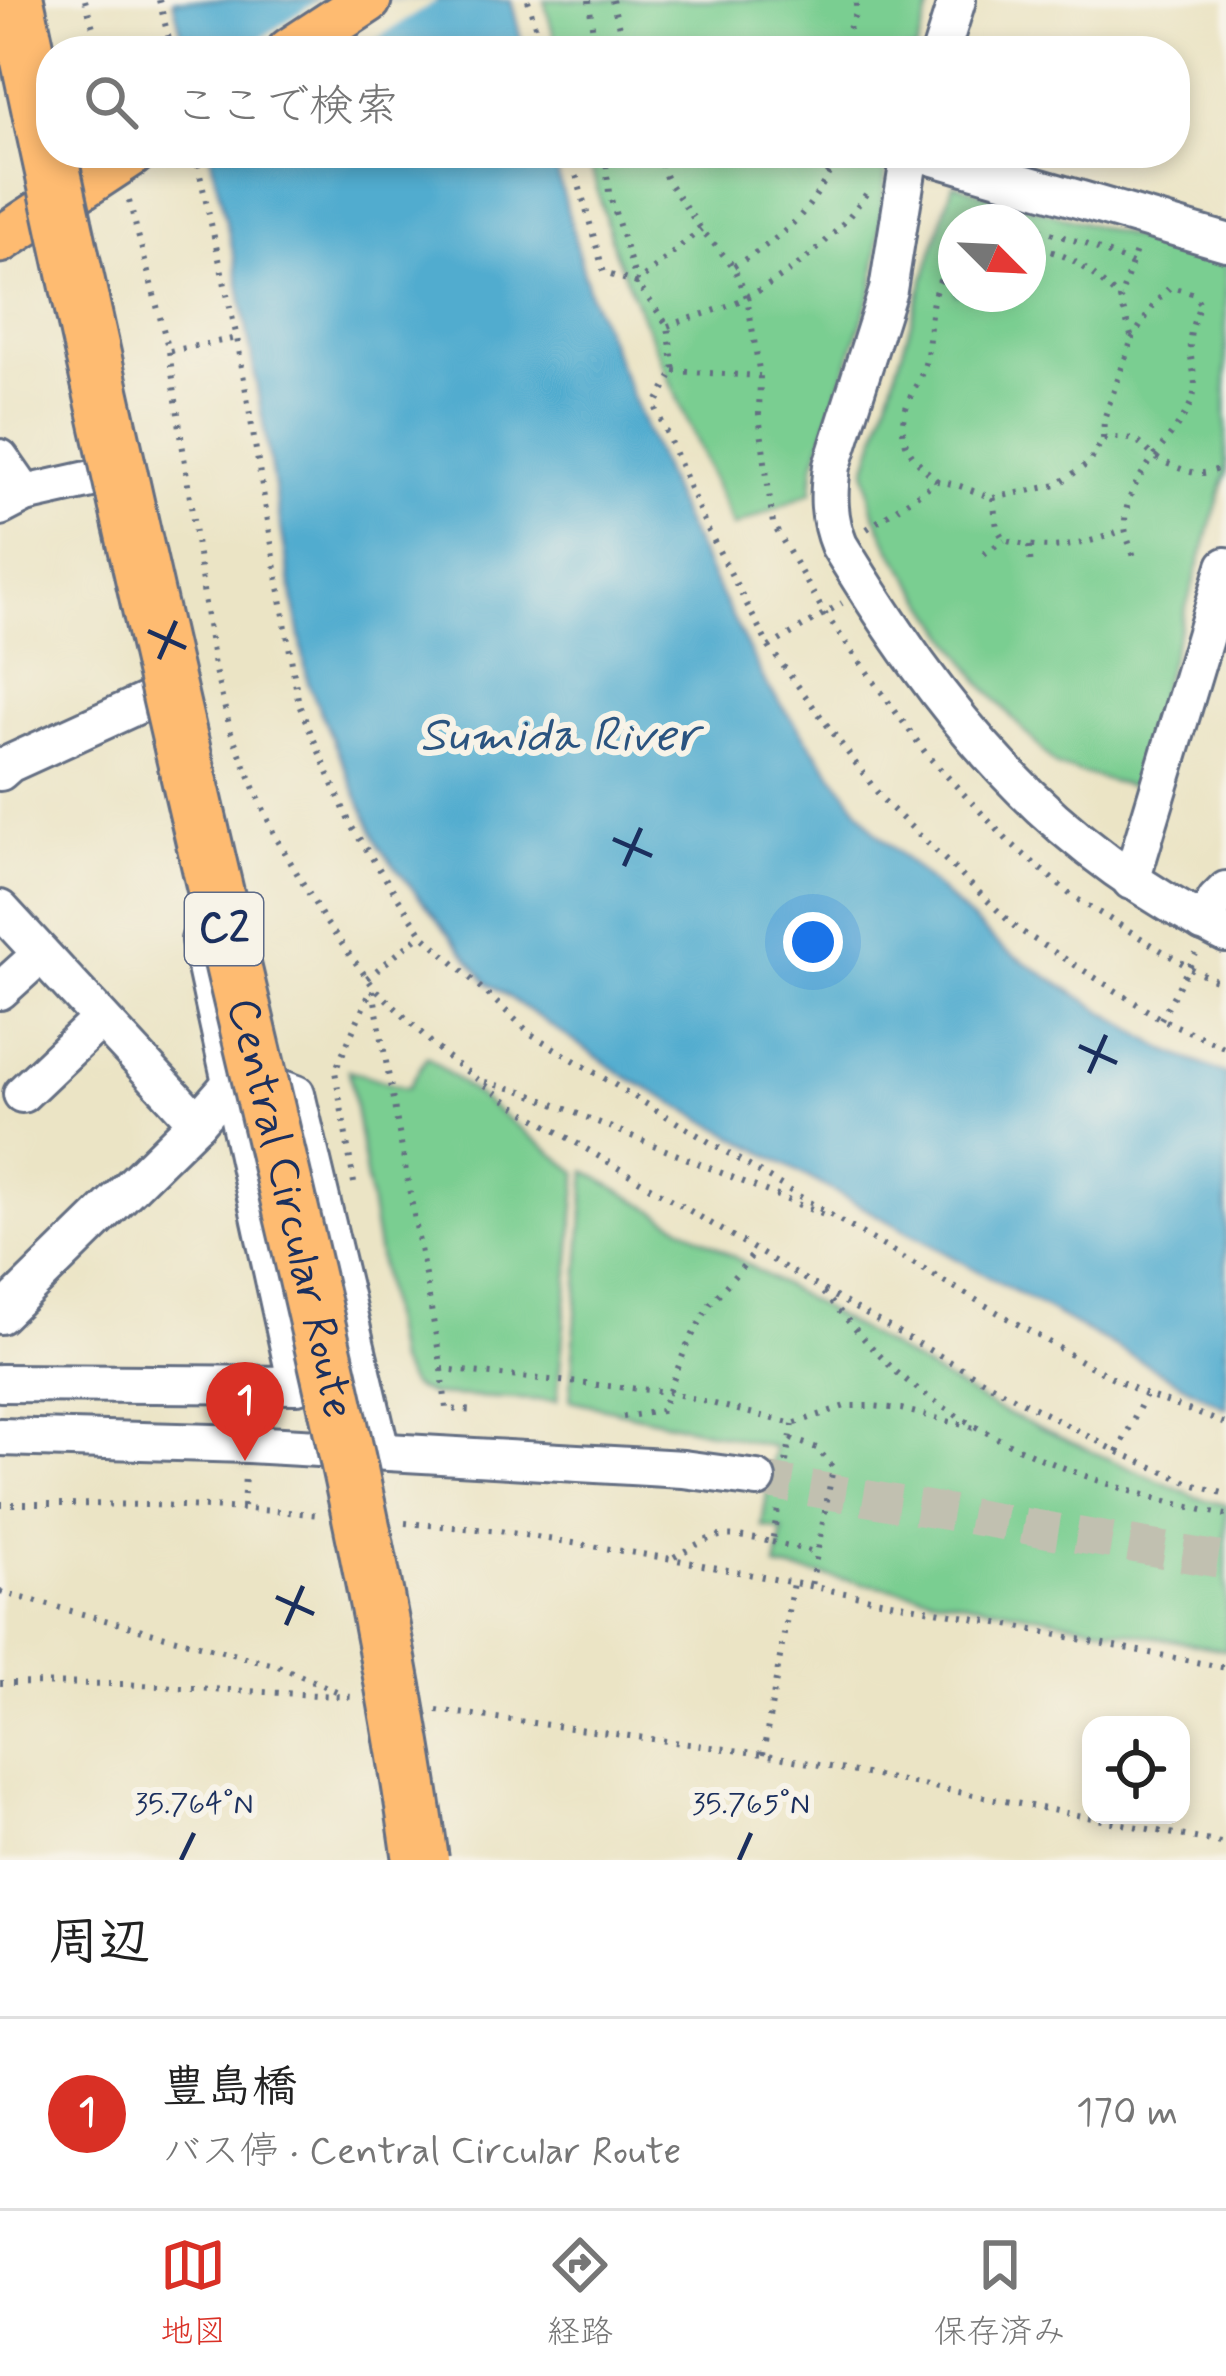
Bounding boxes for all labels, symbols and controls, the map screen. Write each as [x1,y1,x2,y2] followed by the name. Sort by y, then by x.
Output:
[36,36,1190,168] search box
[78,69,144,135] icon: search
[174,78,399,137] text: ここで検索
[938,204,1046,312] north arrow
[420,705,705,768] water label: Sumida River
[185,893,263,965] road number: C2
[783,912,843,972] your location
[212,992,367,1424] street label: Central Circular Route
[206,1362,284,1461] pin: 1
[1082,1716,1190,1824] map controls
[1082,1716,1190,1824] button: locate
[134,1785,254,1824] text: 35.764°N
[692,1785,810,1824] text: 35.765°N
[48,1911,150,1977] text: 周辺
[162,2059,297,2118] text: 豊島橋
[78,2088,96,2139] text: 1
[1076,2088,1178,2139] text: 170 m
[162,2127,681,2178] text: バス停 · Central Circular Route
[160,2232,226,2355] tab: 地図
[547,2232,613,2355] tab: 経路
[934,2232,1066,2355] tab: 保存済み

